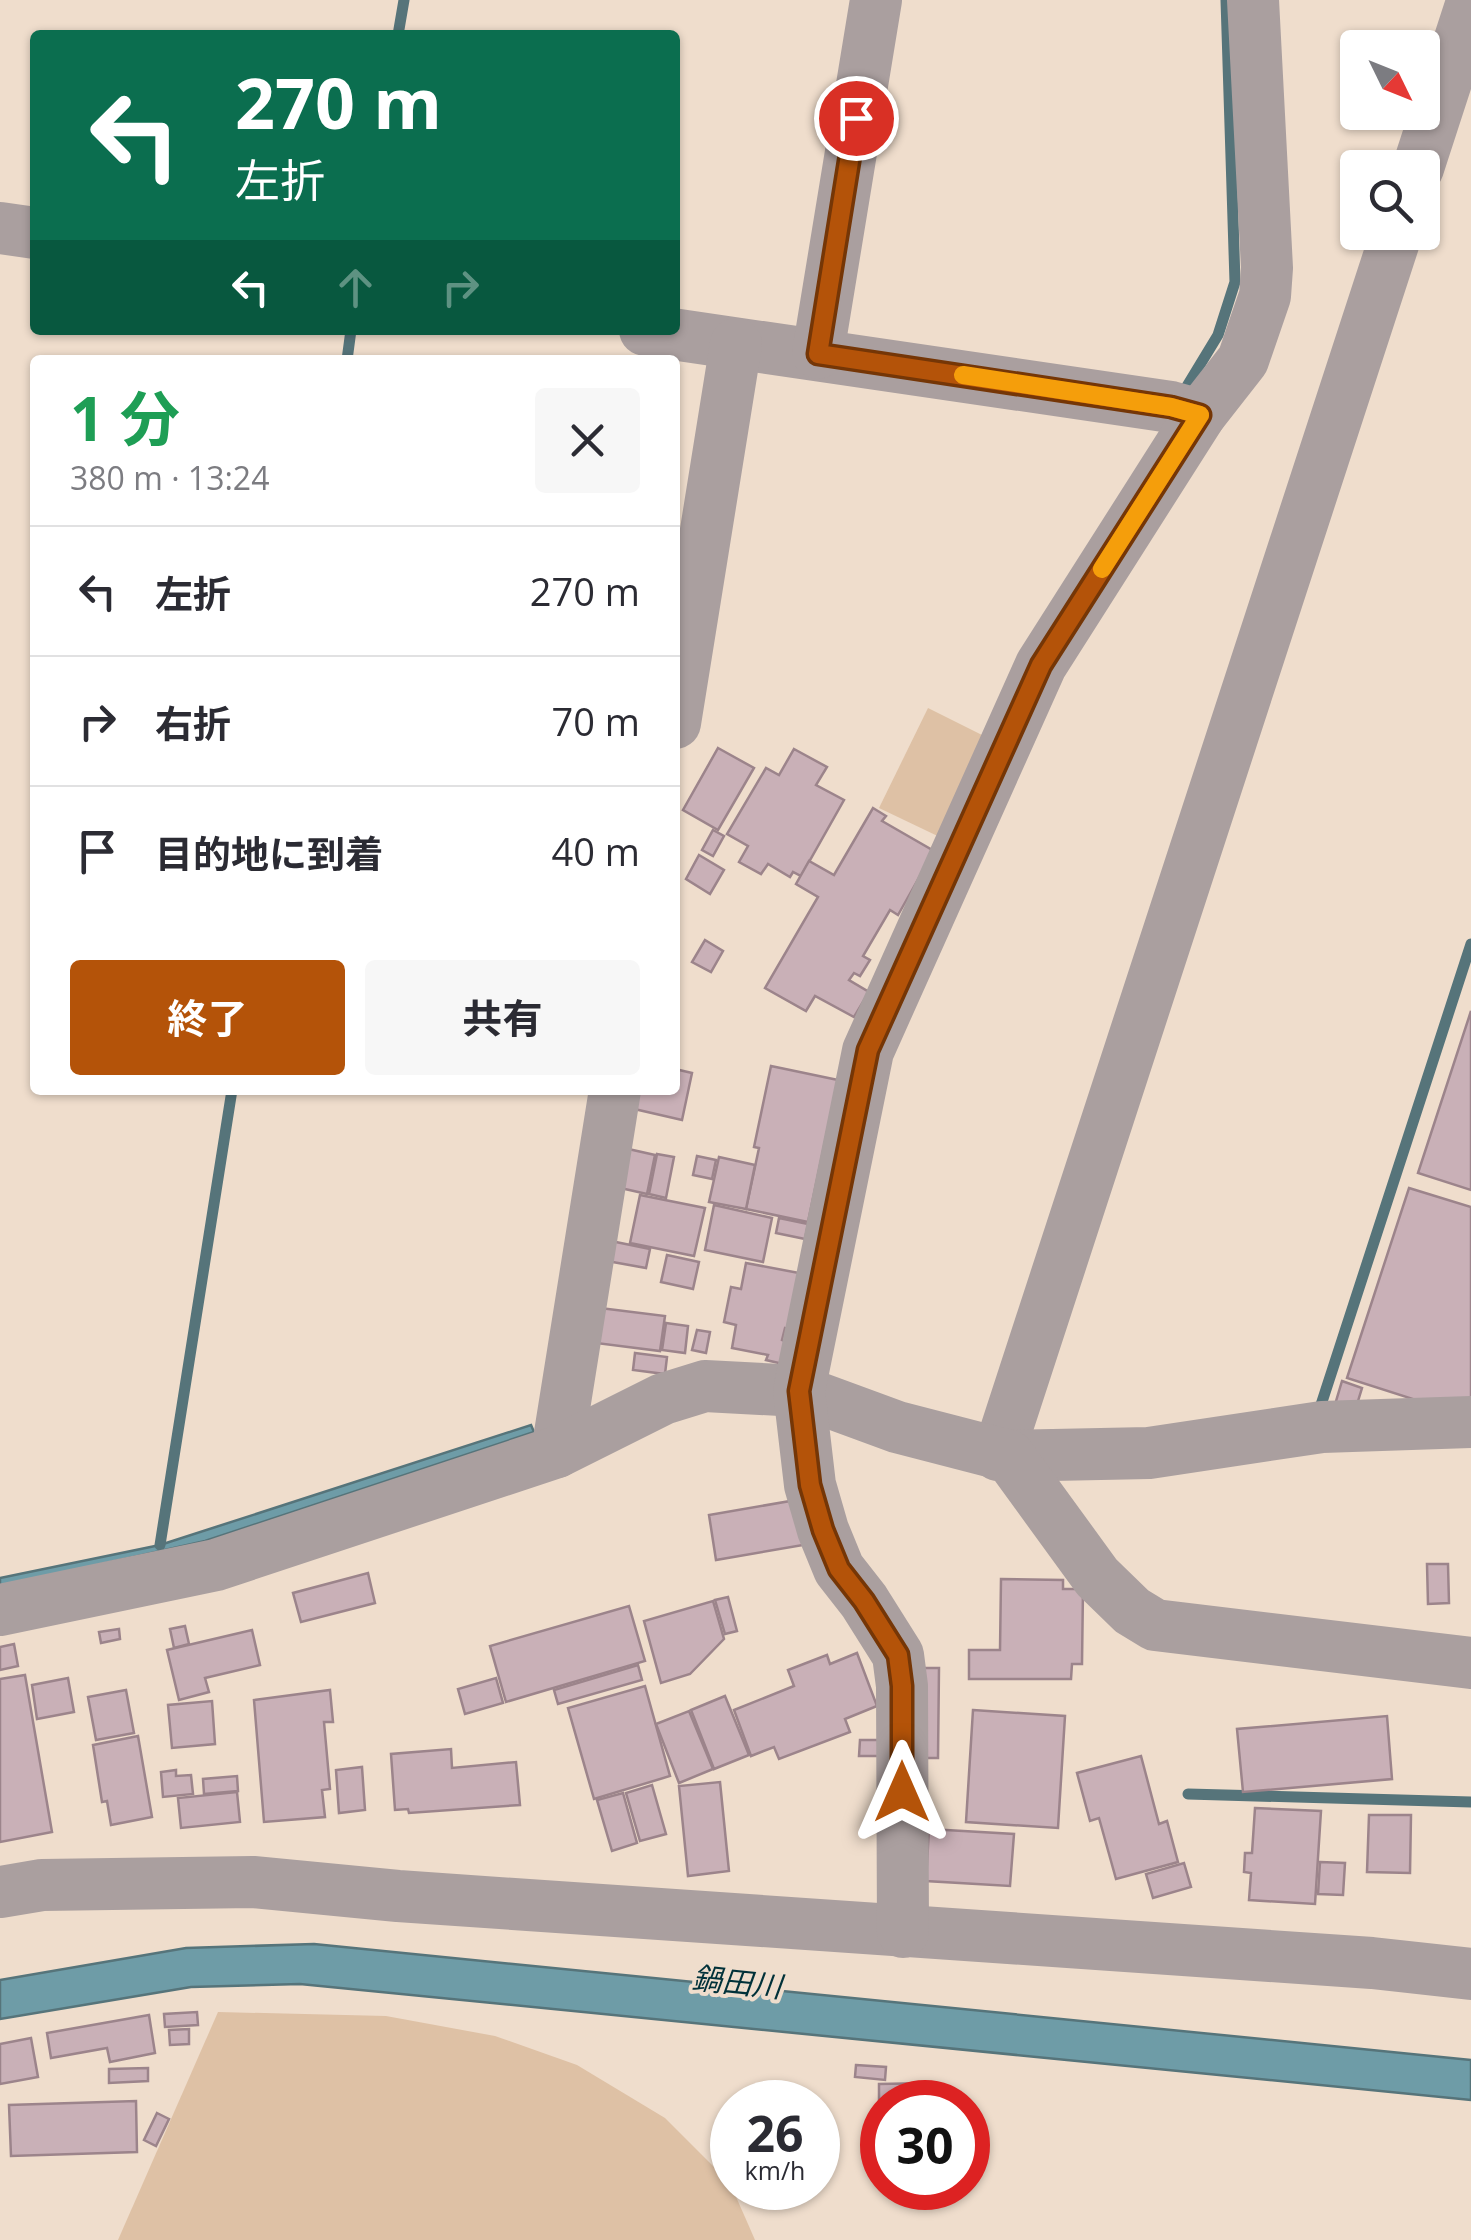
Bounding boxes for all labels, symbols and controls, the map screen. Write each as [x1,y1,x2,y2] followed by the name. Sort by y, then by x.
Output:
[1340,30,1440,130] north arrow
[1340,30,1440,250] map controls
[235,54,442,150] text: 270 m
[70,70,200,200] icon: left
[814,76,899,161] pin
[829,91,884,146] icon: arrive
[235,149,325,210] text: 左折
[1340,150,1440,250] button: search
[223,260,278,315] icon: left
[328,260,383,315] icon: ahead
[433,260,488,315] icon: right
[70,377,180,459] text: 1 分
[535,388,640,493] button: close
[70,456,269,499] text: 380 m · 13:24
[70,564,125,619] icon: left
[530,565,640,617] text: 270 m
[155,567,231,619] text: 左折
[70,694,125,749] icon: right
[551,695,640,747] text: 70 m
[155,697,231,749] text: 右折
[70,824,125,879] icon: arrive
[551,825,640,877] text: 40 m
[155,827,383,879] text: 目的地に到着
[70,960,345,1075] button: 終了
[365,960,640,1075] button: 共有
[850,1740,954,1844] position arrow
[690,1956,787,2007] water label: 鍋田川
[860,2080,990,2210] speed limit sign: 30
[746,2099,804,2167] text: 26
[745,2153,805,2187] text: km/h

